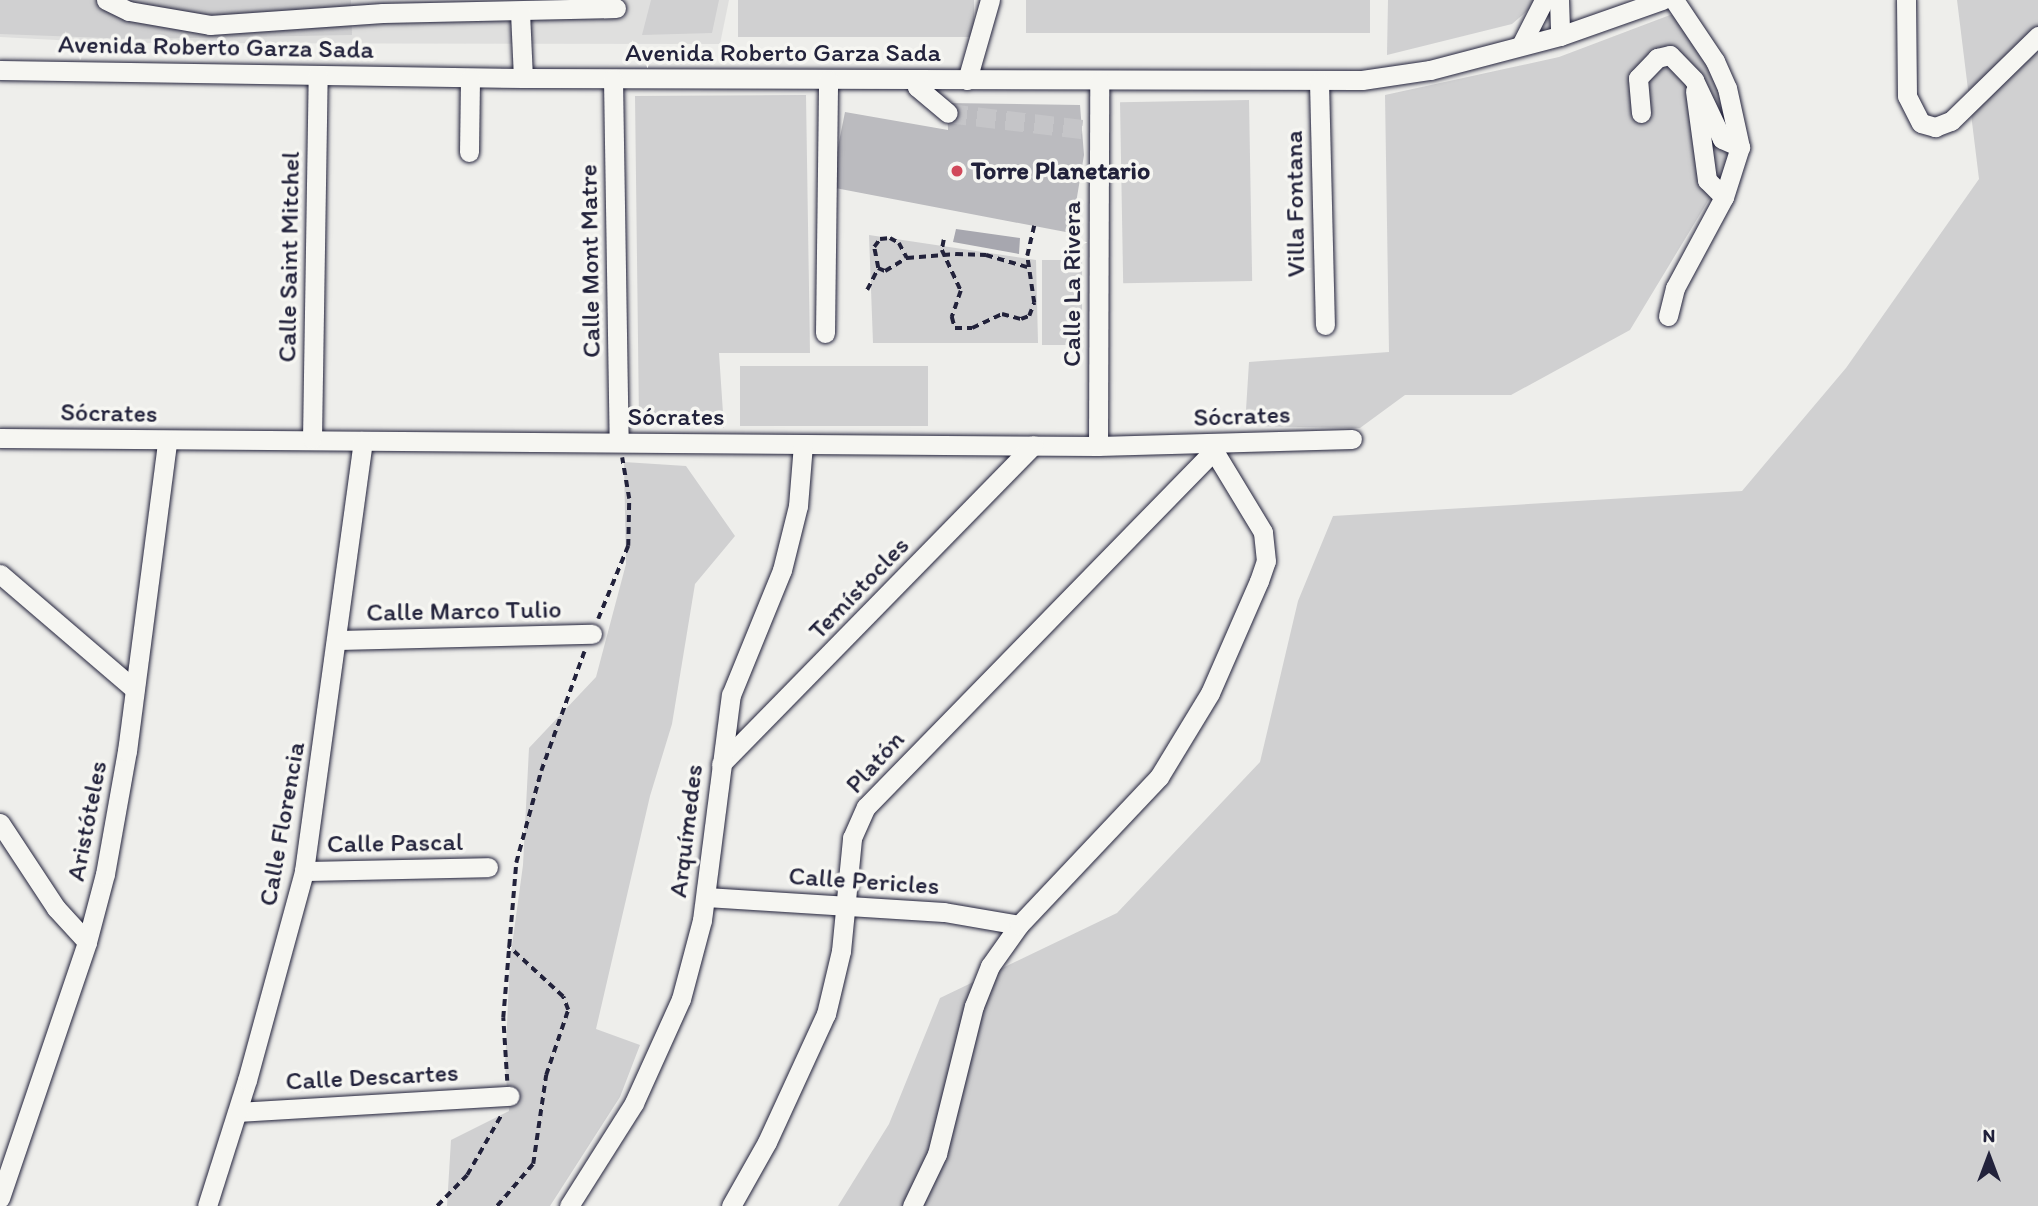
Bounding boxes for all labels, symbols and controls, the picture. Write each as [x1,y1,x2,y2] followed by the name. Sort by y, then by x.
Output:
[58,29,374,65] street label: Avenida Roberto Garza Sada
[625,37,941,69] street label: Avenida Roberto Garza Sada
[1278,130,1312,278] street label: Villa Fontana
[272,151,306,363] street label: Calle Saint Mitchel
[971,155,1150,187] place label: Torre Planetario
[949,163,965,179] marker: Torre Planetario
[573,164,607,358] street label: Calle Mont Matre
[1056,201,1088,367] street label: Calle La Rivera
[60,397,158,429] street label: Sócrates
[1193,399,1291,433] street label: Sócrates
[627,401,725,433] street label: Sócrates
[802,530,916,646] street label: Temístocles
[367,594,561,628] street label: Calle Marco Tulio
[839,724,911,800] street label: Platón
[252,739,312,909] street label: Calle Florencia
[60,758,114,884] street label: Aristóteles
[662,763,710,899] street label: Arquímedes
[328,826,462,860] street label: Calle Pascal
[788,860,940,902] street label: Calle Pericles
[285,1057,459,1097] street label: Calle Descartes
[1954,1122,2024,1192] north arrow
[1983,1124,1995,1147] text: N

